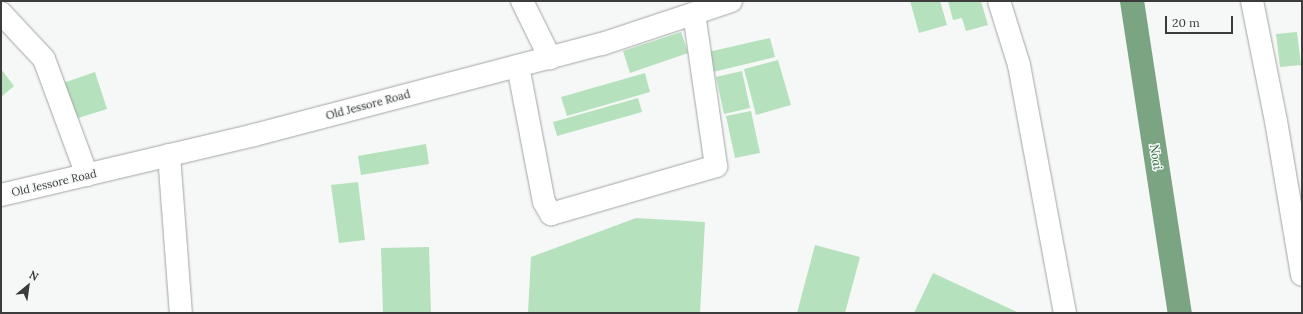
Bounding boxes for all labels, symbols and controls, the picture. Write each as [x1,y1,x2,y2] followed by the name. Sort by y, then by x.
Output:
[1167,8,1235,34] scale bar
[1172,15,1200,30] text: 20 m
[324,87,412,123] street label: Old Jessore Road
[1147,143,1165,171] water label: Noai
[10,167,98,199] street label: Old Jessore Road
[8,266,48,306] north arrow
[27,267,41,284] text: N

